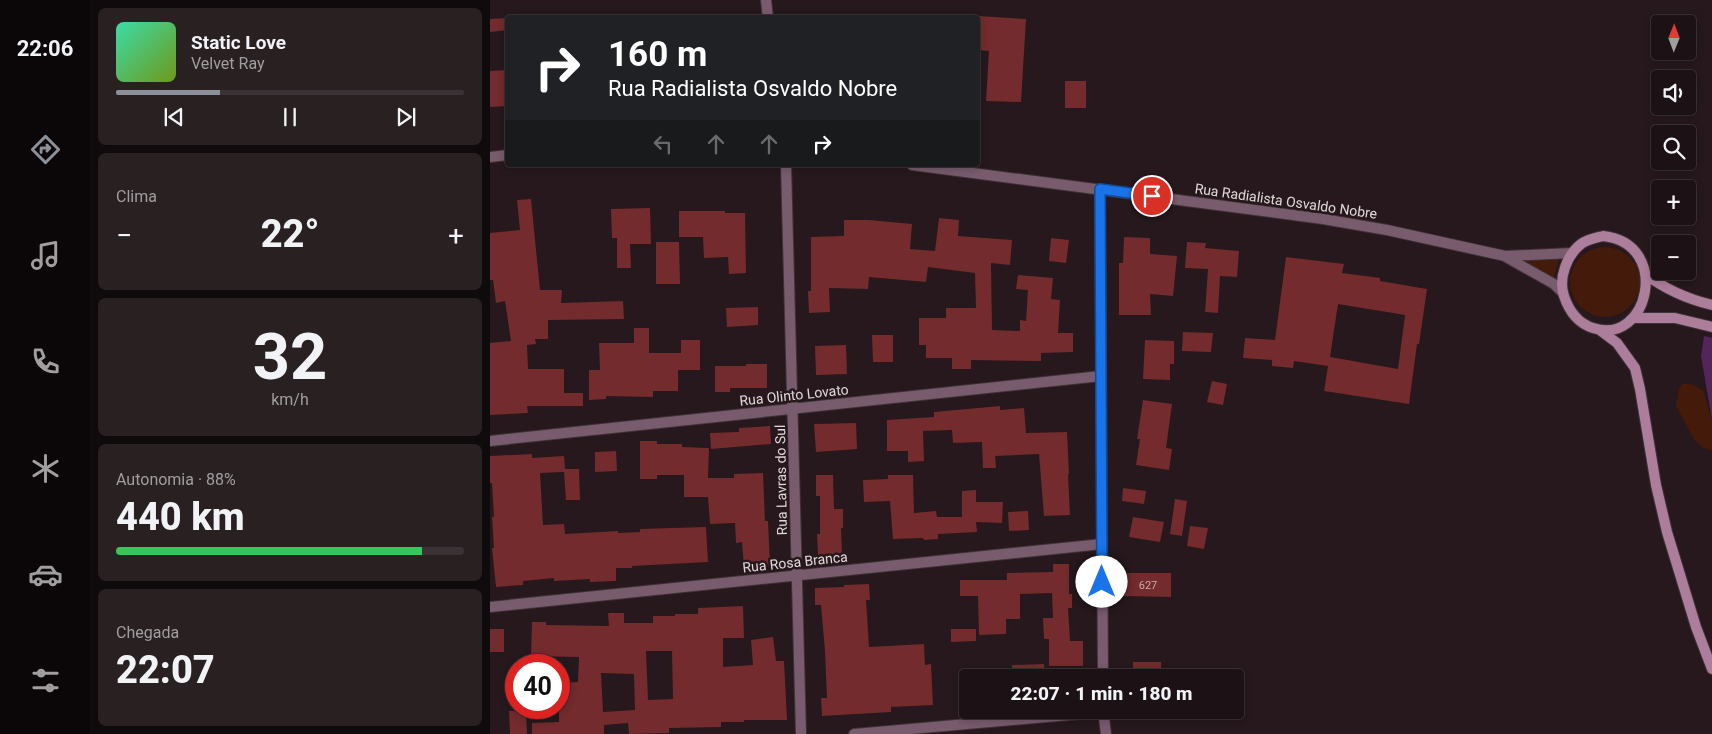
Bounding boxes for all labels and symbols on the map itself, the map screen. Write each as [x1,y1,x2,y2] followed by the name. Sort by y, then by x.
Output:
[1651,15,1696,60] north arrow
[1131,175,1173,217] pin
[1194,180,1378,222] street label: Rua Radialista Osvaldo Nobre
[739,381,849,409] street label: Rua Olinto Lovato
[772,424,790,536] street label: Rua Lavras do Sul
[742,549,848,575] street label: Rua Rosa Branca
[1075,555,1127,607] position arrow
[1139,579,1157,592] house number: 627
[505,654,570,719] speed limit sign: 40

